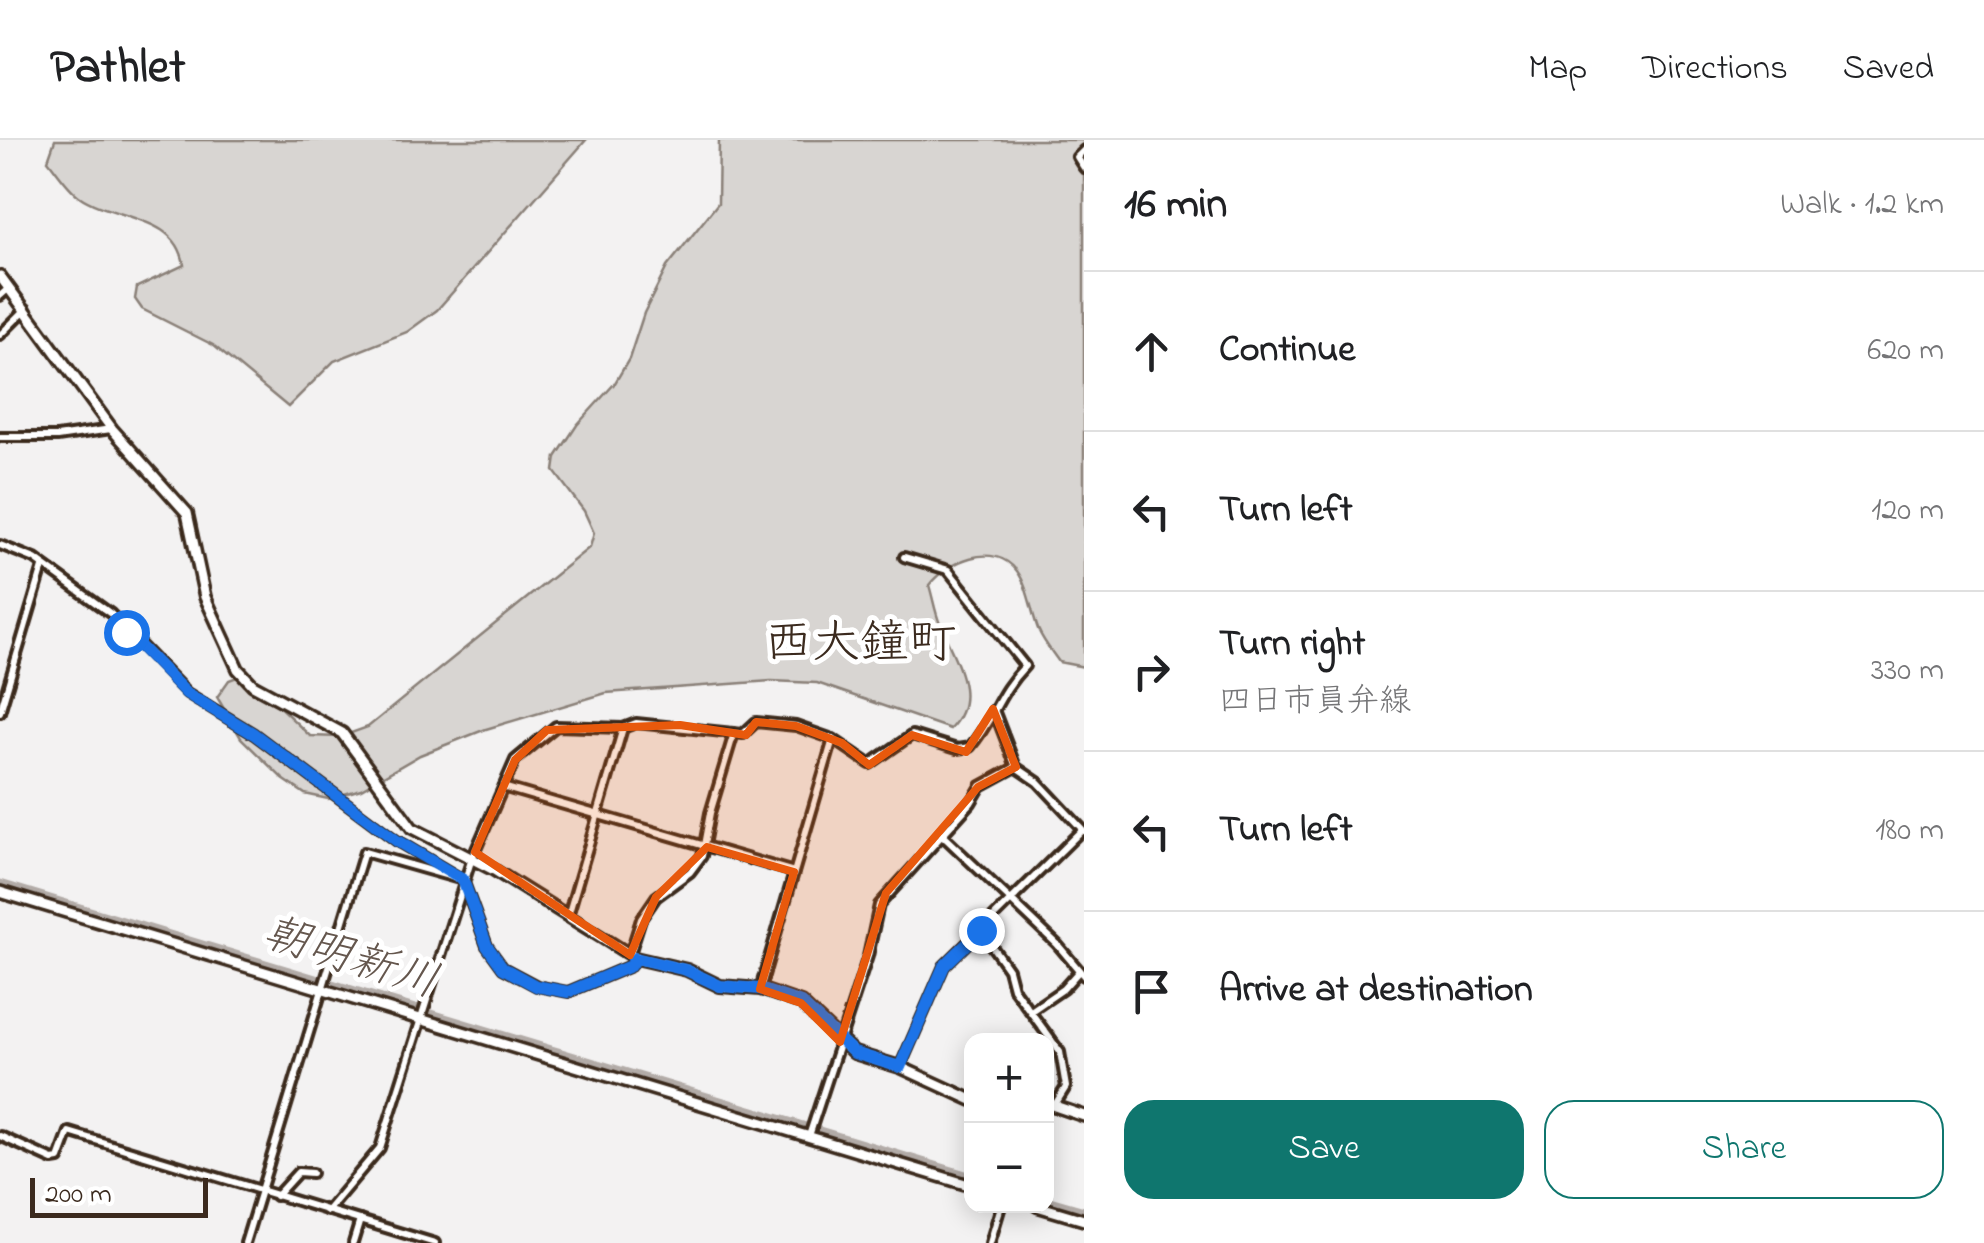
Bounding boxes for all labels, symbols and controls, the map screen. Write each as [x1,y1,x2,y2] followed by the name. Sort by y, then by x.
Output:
[50,34,185,104] text: Pathlet
[1528,44,1587,95] text: Map
[1642,44,1788,95] text: Directions
[1843,44,1934,95] text: Saved
[1124,175,1227,236] text: 16 min
[1780,182,1944,229] text: Walk · 1.2 km
[1219,323,1355,379] text: Continue
[1124,324,1179,379] icon: ahead
[1867,328,1944,375] text: 620 m
[1219,483,1352,539] text: Turn left
[1124,484,1179,539] icon: left
[1871,488,1944,535] text: 120 m
[104,610,150,656] route start
[764,610,956,680] district label: 西大鐘町
[1219,617,1365,673] text: Turn right
[1124,644,1179,699] icon: right
[1871,648,1944,695] text: 330 m
[1219,679,1411,726] text: 四日市員弁線
[1219,803,1352,859] text: Turn left
[1124,804,1179,859] icon: left
[1875,808,1944,855] text: 180 m
[255,902,446,1018] water label: 朝明新川
[959,908,1005,954] route end
[1219,963,1533,1019] text: Arrive at destination
[1124,964,1179,1019] icon: arrive
[964,1033,1054,1213] map controls
[964,1033,1054,1123] button: +
[1124,1100,1524,1199] button: Save
[1544,1100,1944,1199] button: Share
[964,1123,1054,1213] button: −
[30,1173,208,1218] scale bar
[45,1175,112,1216] text: 200 m

